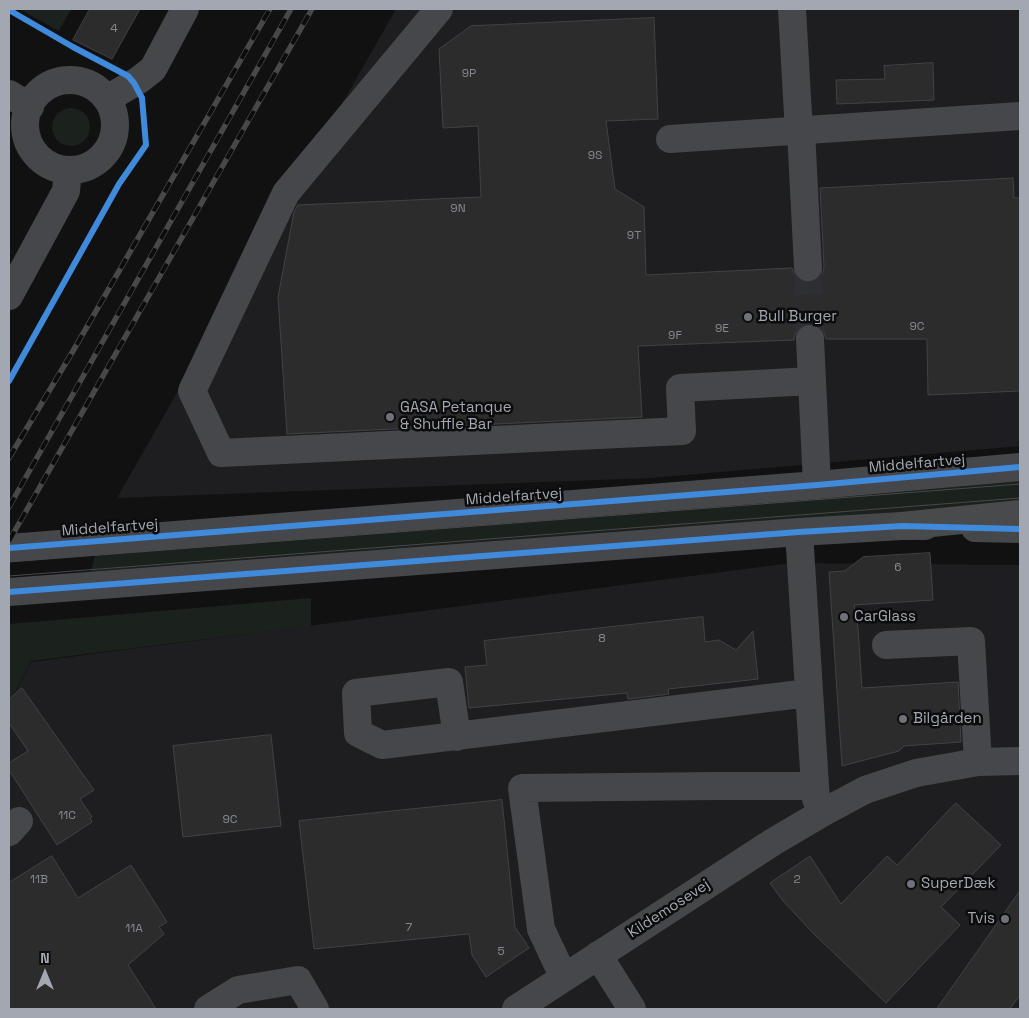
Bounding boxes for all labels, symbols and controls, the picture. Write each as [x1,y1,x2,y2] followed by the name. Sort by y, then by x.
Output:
[110,22,118,36] house number: 4
[462,67,476,81] house number: 9P
[588,149,602,163] house number: 9S
[450,202,466,216] house number: 9N
[627,229,641,243] house number: 9T
[758,308,837,326] place label: Bull Burger
[742,311,754,323] marker: Bull Burger
[909,320,925,334] house number: 9C
[715,322,729,336] house number: 9E
[668,329,682,343] house number: 9F
[400,399,512,434] place label: GASA Petanque & Shuffle Bar
[384,411,396,423] marker: GASA Petanque & Shuffle Bar
[868,451,966,477] street label: Middelfartvej
[465,485,563,509] street label: Middelfartvej
[61,516,159,540] street label: Middelfartvej
[894,561,902,575] house number: 6
[854,608,916,626] place label: CarGlass
[838,611,850,623] marker: CarGlass
[598,632,606,646] house number: 8
[913,710,982,728] place label: Bilgården
[897,713,909,725] marker: Bilgården
[58,809,76,823] house number: 11C
[222,813,238,827] house number: 9C
[30,873,48,887] house number: 11B
[793,873,801,887] house number: 2
[921,875,995,893] place label: SuperDæk
[625,876,713,942] street label: Kildemosevej
[905,878,917,890] marker: SuperDæk
[968,910,995,928] place label: Tvis
[999,913,1011,925] marker: Tvis
[406,921,412,935] house number: 7
[125,922,143,936] house number: 11A
[497,945,505,959] house number: 5
[20,948,70,998] north arrow
[40,949,50,967] text: N

